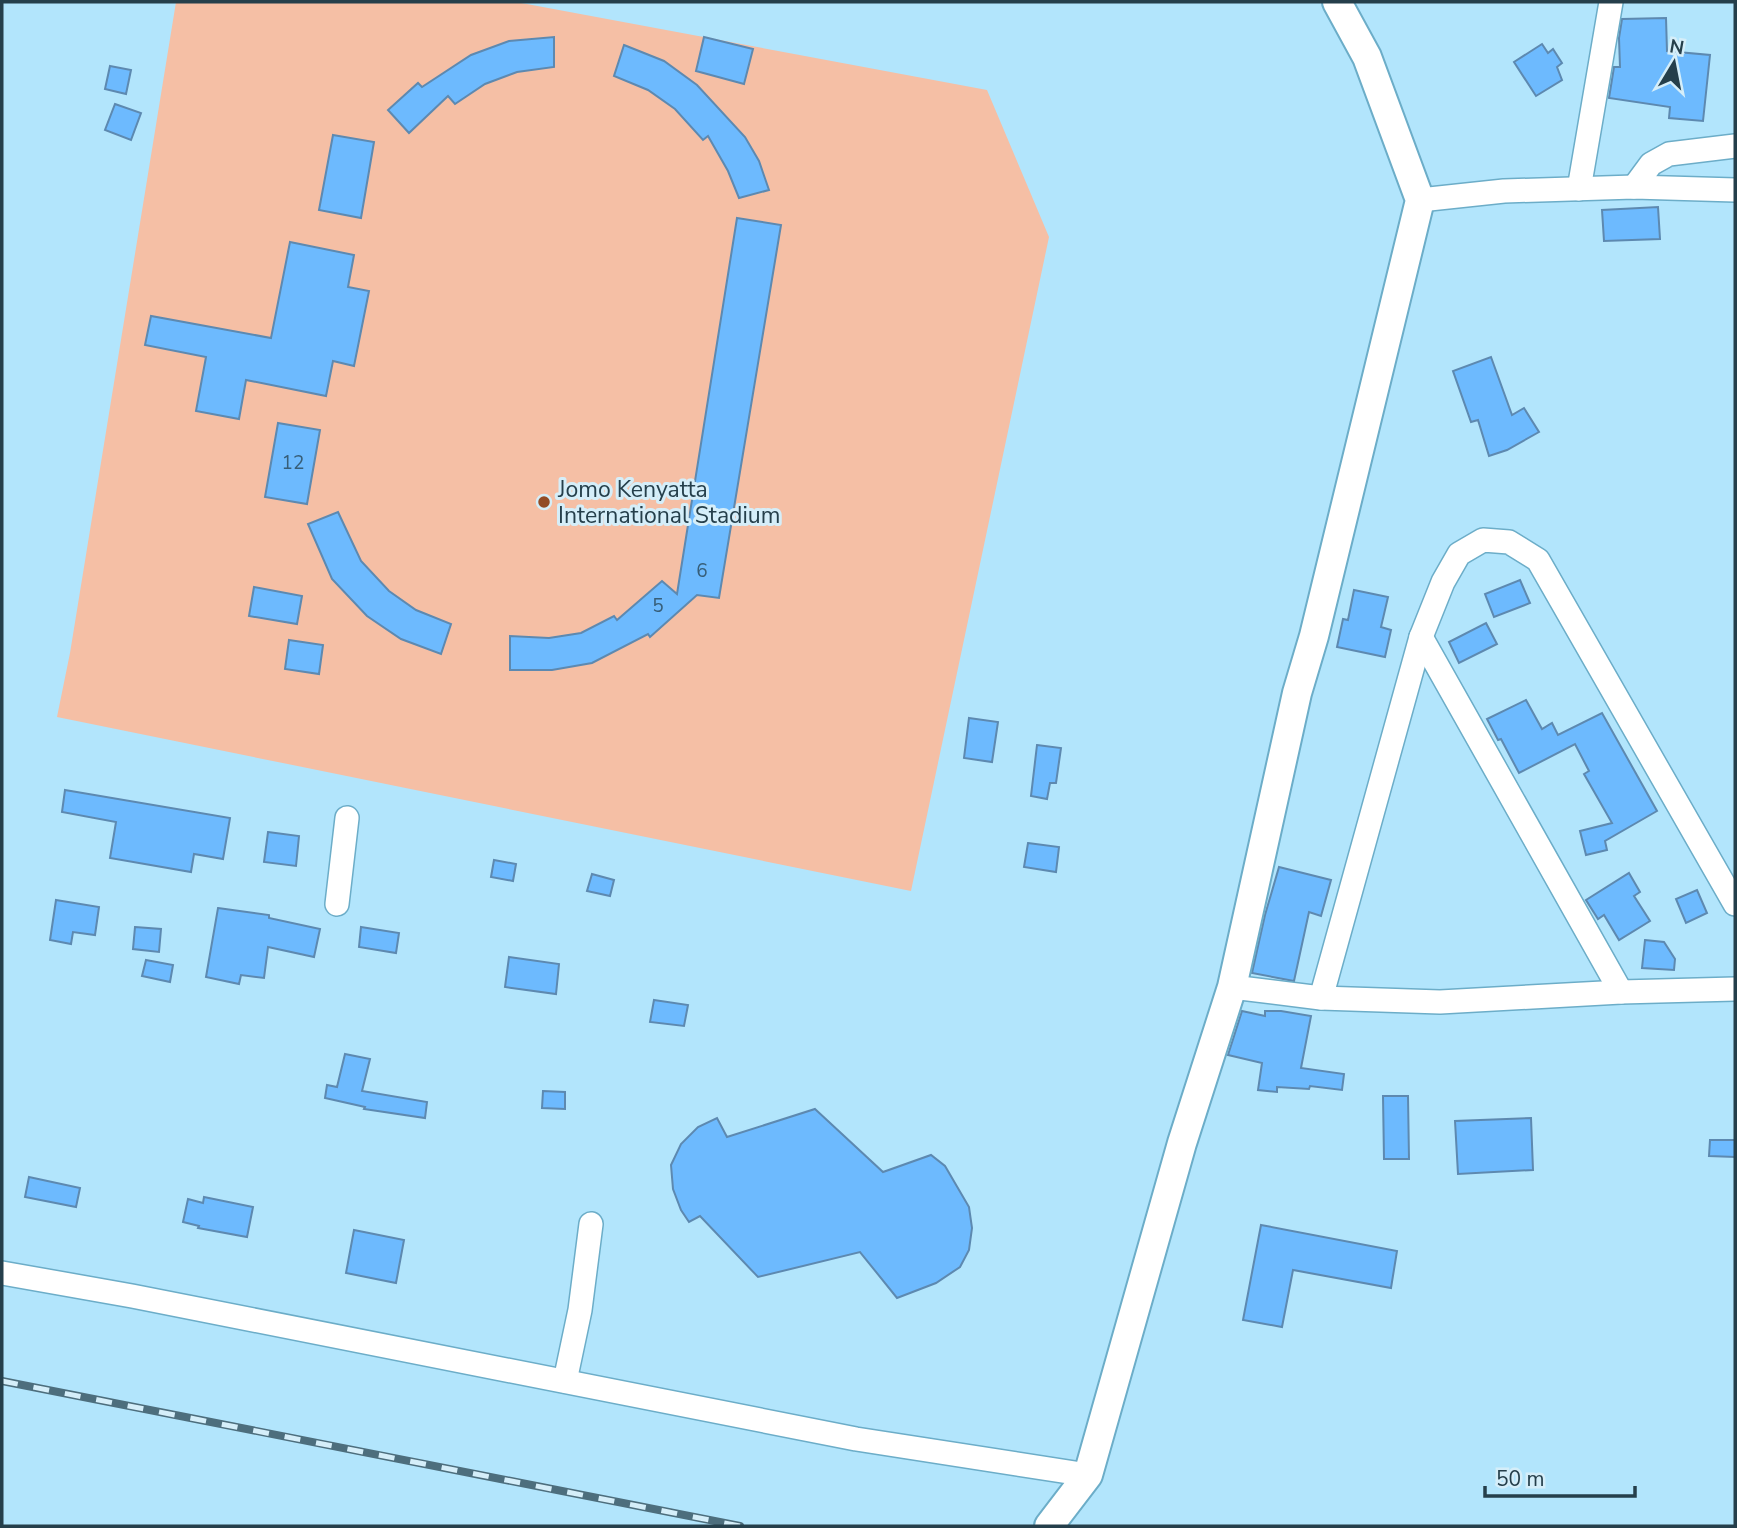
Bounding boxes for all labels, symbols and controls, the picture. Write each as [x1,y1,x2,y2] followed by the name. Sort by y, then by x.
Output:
[1639,28,1709,98] north arrow
[1668,33,1686,61] text: N
[282,450,304,476] house number: 12
[557,474,780,531] place label: Jomo Kenyatta International Stadium
[536,494,552,510] marker: Jomo Kenyatta International Stadium
[696,558,708,584] house number: 6
[652,593,664,619] house number: 5
[1485,1454,1636,1498] scale bar
[1496,1465,1545,1493] text: 50 m

